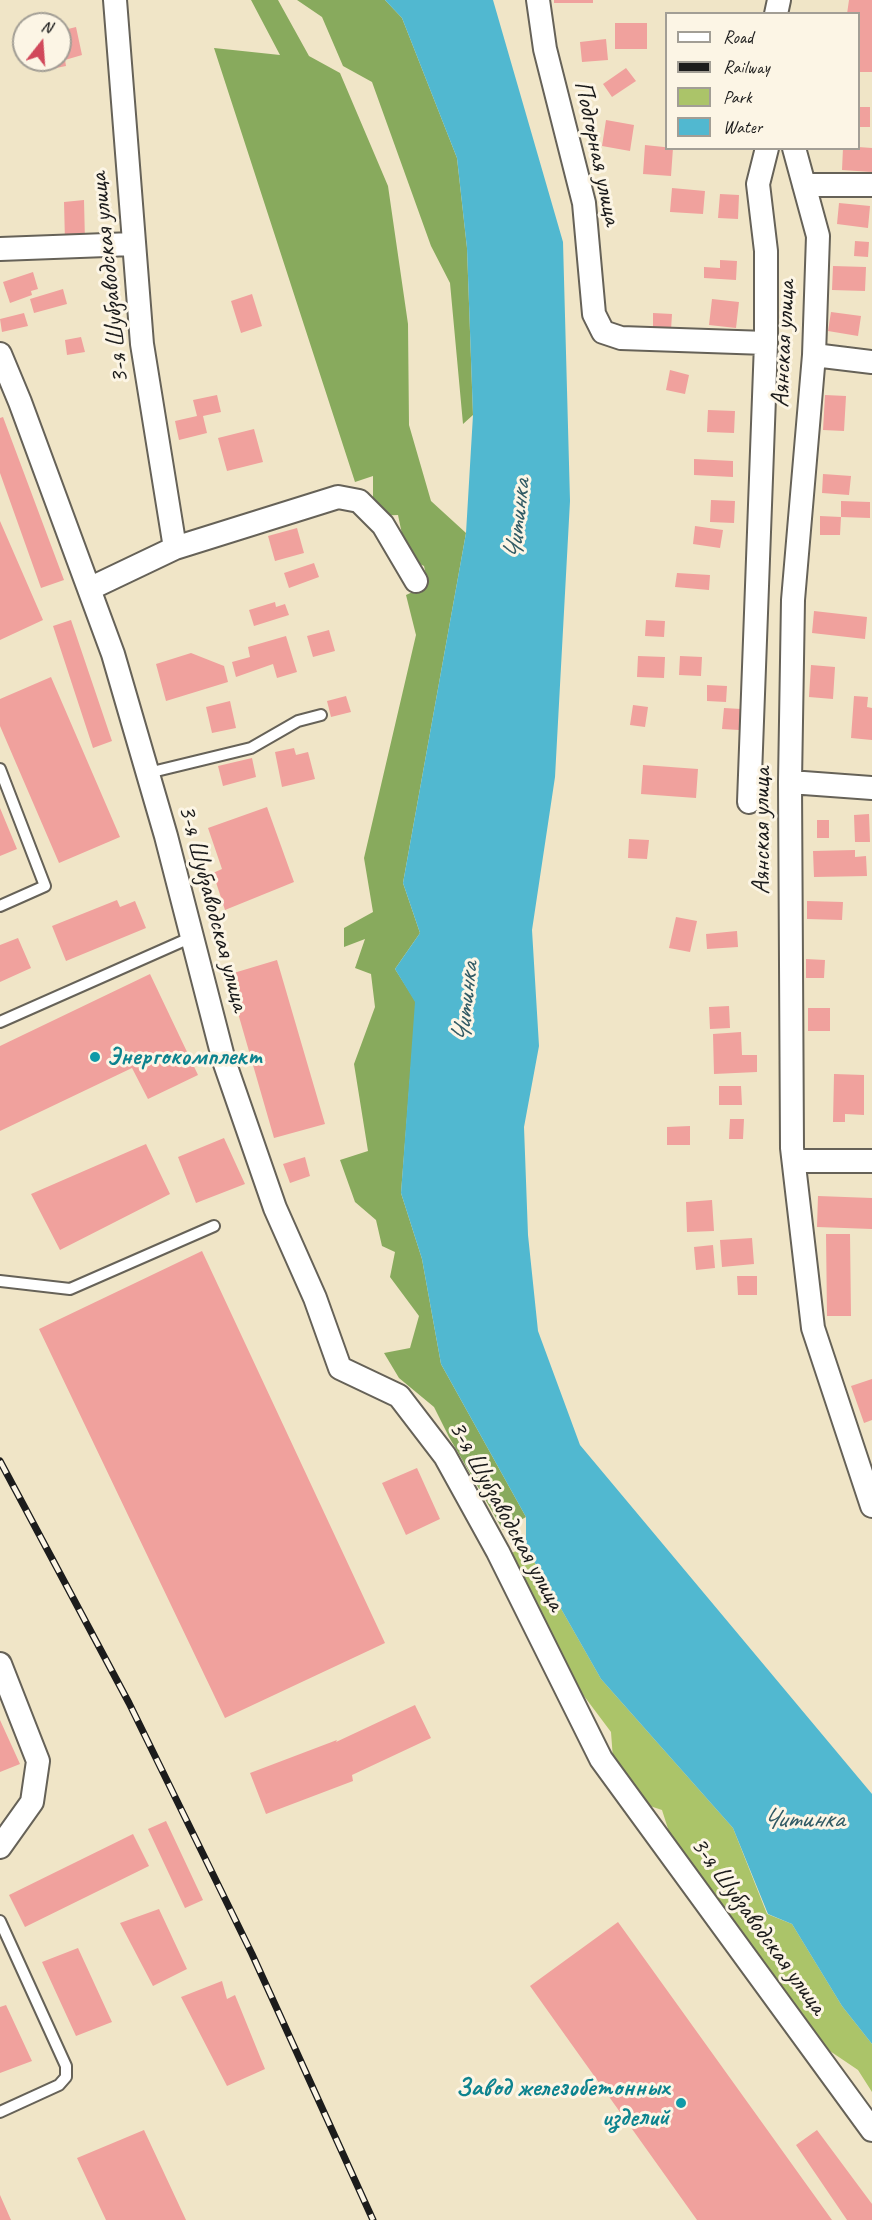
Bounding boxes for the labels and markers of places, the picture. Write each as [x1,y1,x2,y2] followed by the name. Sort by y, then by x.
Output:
[107,1041,262,1073] place label: Энергокомплект
[88,1050,102,1064] marker: Энергокомплект
[456,2072,669,2134] place label: Завод железобетонных изделий
[674,2096,688,2110] marker: Завод железобетонных изделий

